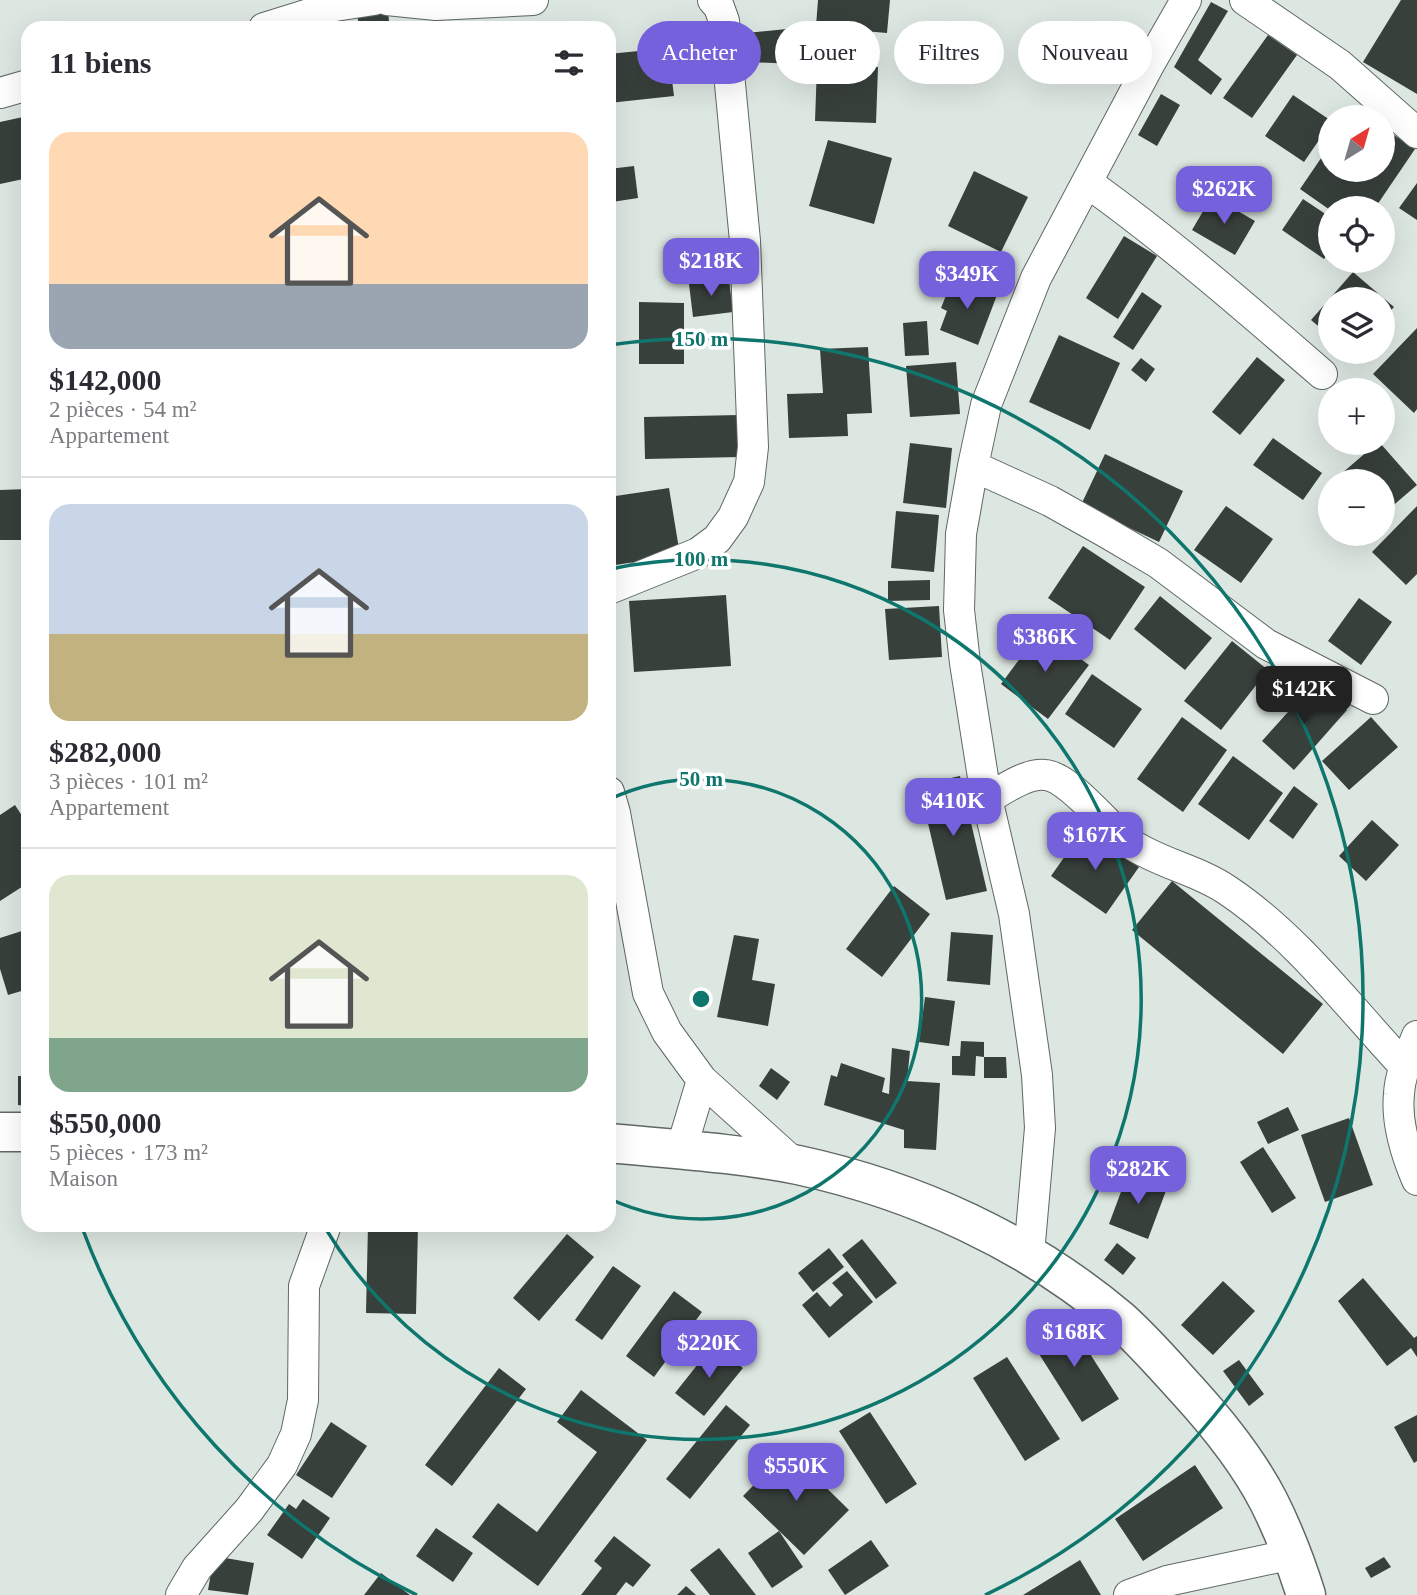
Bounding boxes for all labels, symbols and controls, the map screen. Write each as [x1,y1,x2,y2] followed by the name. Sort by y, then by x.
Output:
[637,21,761,84] chip: Acheter
[775,21,880,84] chip: Louer
[894,21,1004,84] chip: Filtres
[1018,21,1152,84] chip: Nouveau
[550,44,588,82] icon: filters
[49,46,152,79] text: 11 biens
[1318,105,1395,182] north arrow
[1318,105,1395,546] map controls
[1175,166,1273,226] pin: $262K
[1192,176,1256,201] text: $262K
[256,178,382,304] icon: home
[1318,196,1395,273] button: locate
[662,238,760,298] pin: $218K
[679,248,743,273] text: $218K
[918,252,1016,311] pin: $349K
[935,261,999,286] text: $349K
[1318,287,1395,364] button: layers
[674,327,729,351] text: 150 m
[49,363,162,396] text: $142,000
[1318,378,1395,455] button: +
[49,397,196,422] text: 2 pièces · 54 m²
[49,423,169,448] text: Appartement
[1318,469,1395,546] button: −
[674,547,729,571] text: 100 m
[256,550,382,676] icon: home
[996,614,1094,674] pin: $386K
[1013,624,1077,649] text: $386K
[1255,666,1353,726] pin: $142K
[1272,676,1336,701] text: $142K
[49,735,162,768] text: $282,000
[679,767,723,791] text: 50 m
[49,769,208,794] text: 3 pièces · 101 m²
[904,778,1002,838] pin: $410K
[921,788,985,813] text: $410K
[49,795,169,820] text: Appartement
[1046,812,1144,872] pin: $167K
[1063,822,1127,847] text: $167K
[256,921,382,1047] icon: home
[689,987,713,1011] centre of rings
[49,1106,162,1139] text: $550,000
[49,1140,208,1165] text: 5 pièces · 173 m²
[1089,1146,1187,1206] pin: $282K
[1106,1156,1170,1181] text: $282K
[49,1166,118,1191] text: Maison
[1025,1310,1123,1369] pin: $168K
[1042,1319,1106,1344] text: $168K
[660,1320,758,1380] pin: $220K
[677,1330,741,1355] text: $220K
[747,1444,845,1503] pin: $550K
[764,1453,828,1478] text: $550K

